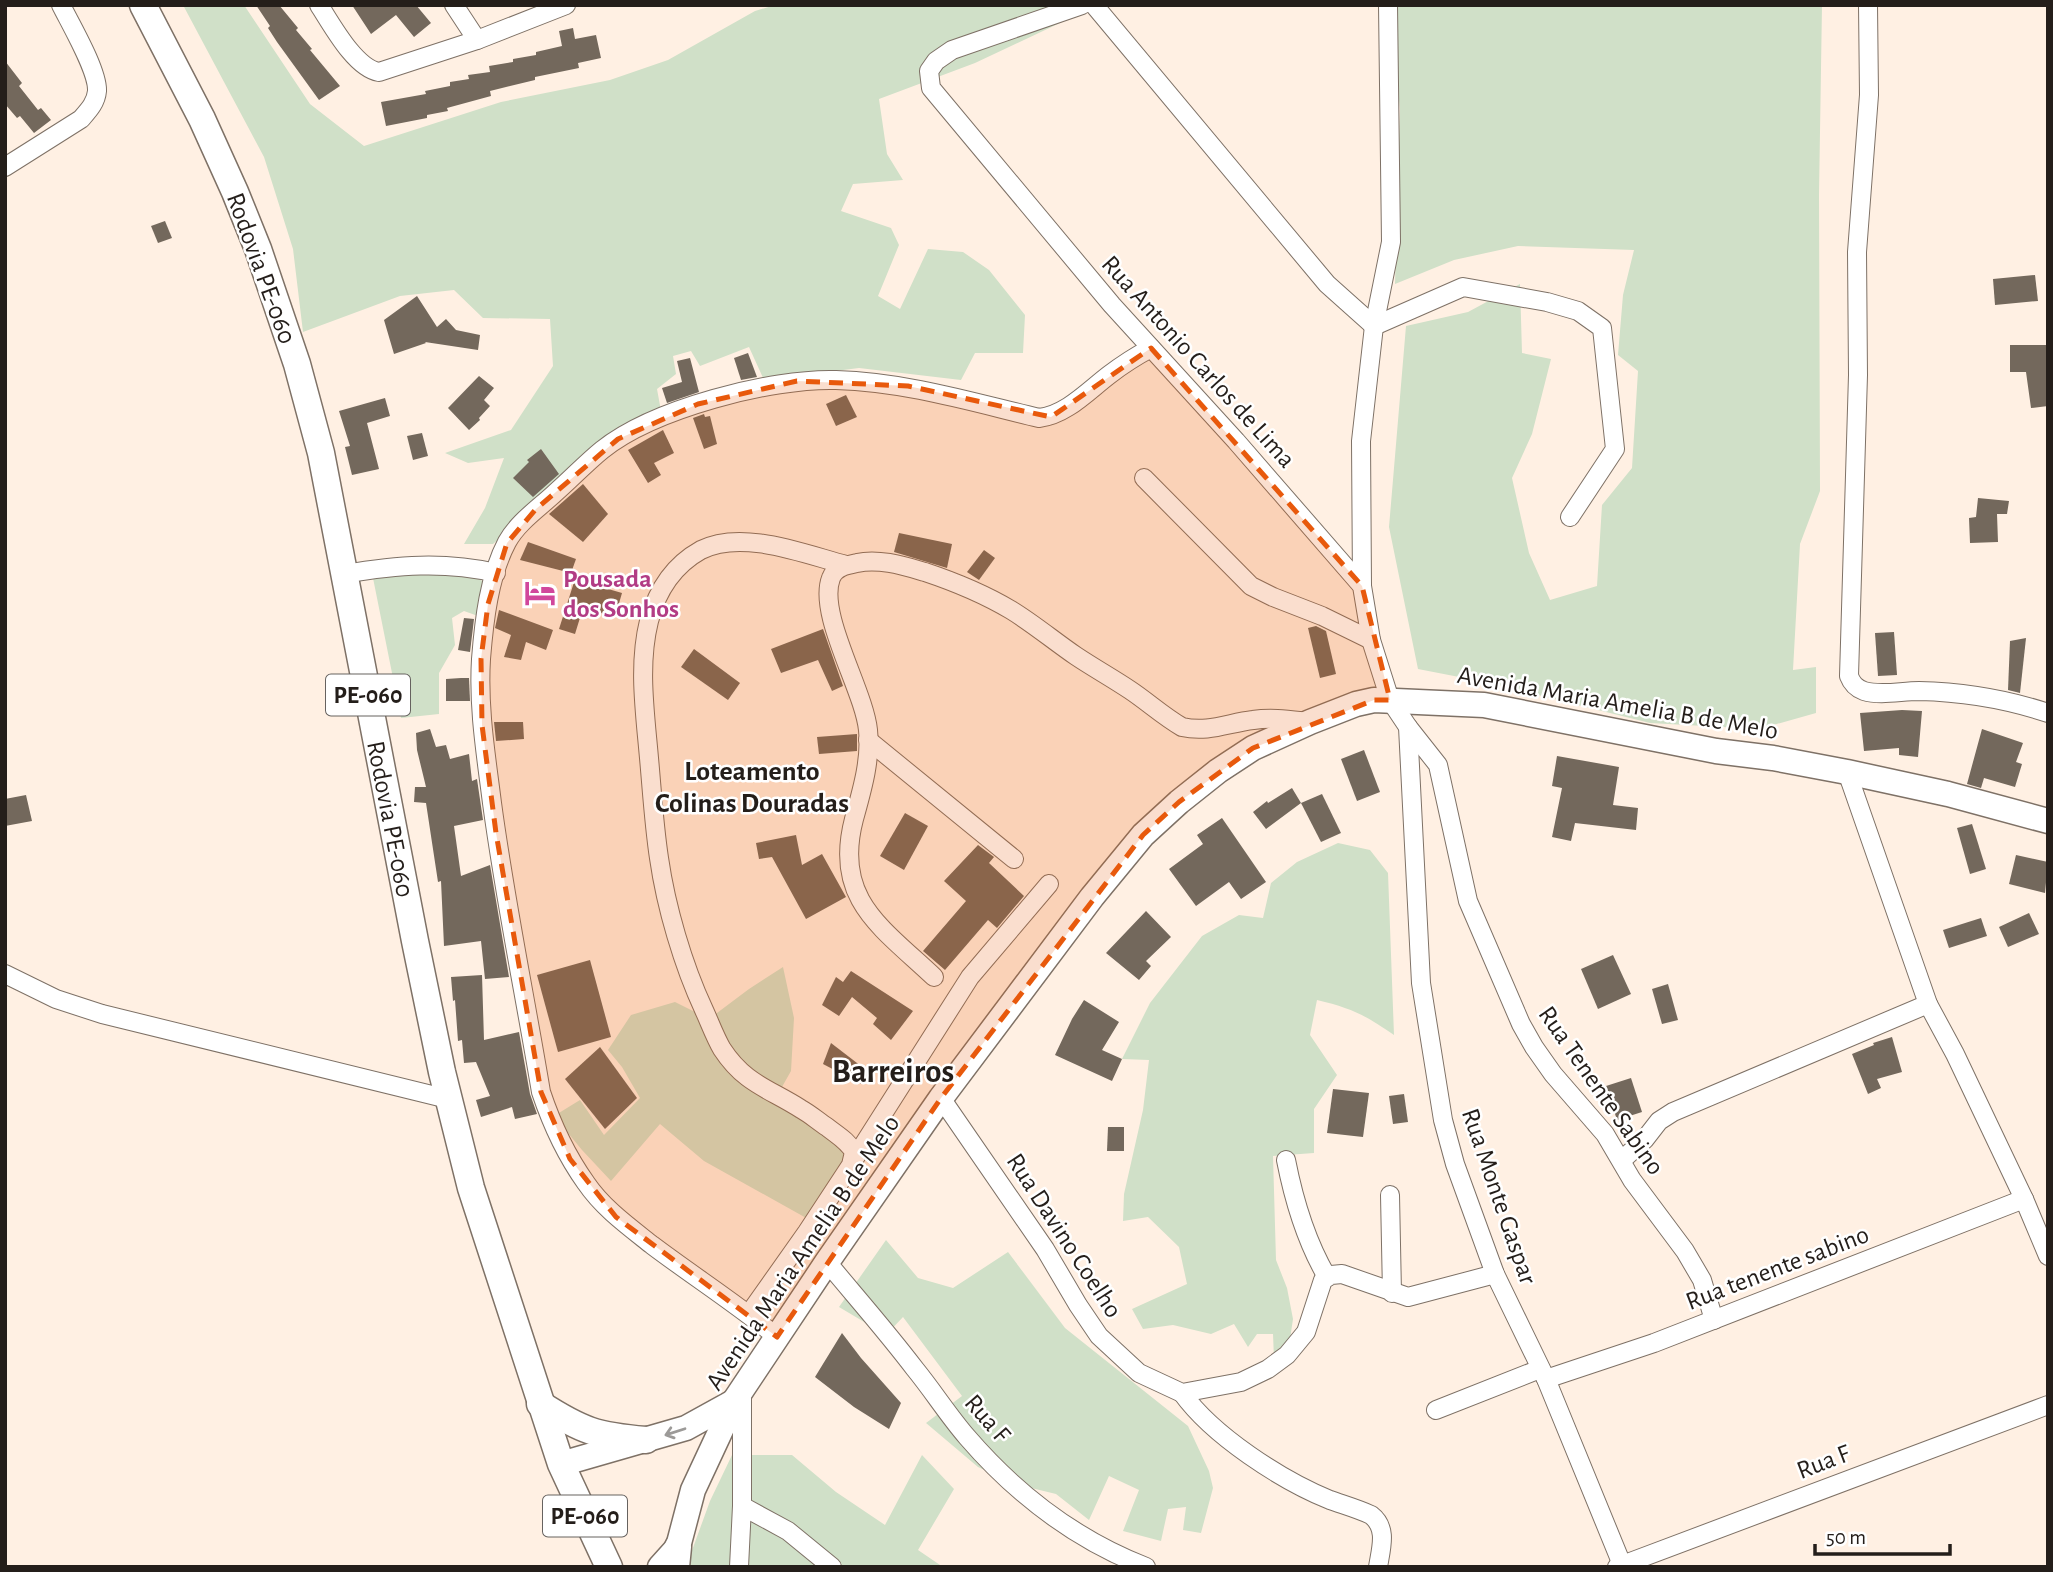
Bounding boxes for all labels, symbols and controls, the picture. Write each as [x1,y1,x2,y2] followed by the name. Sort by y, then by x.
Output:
[222,189,300,347] street label: Rodovia PE-060
[1096,251,1300,473] street label: Rua Antonio Carlos de Lima
[563,566,679,622] place label: Pousada dos Sonhos
[523,576,557,610] hotel icon: Pousada dos Sonhos
[1455,662,1780,744] street label: Avenida Maria Amelia B de Melo
[326,674,410,716] road number: PE-060
[362,739,418,900] street label: Rodovia PE-060
[655,758,849,818] district label: Loteamento Colinas Douradas
[1533,1002,1669,1180] street label: Rua Tenente Sabino
[832,1056,954,1089] district label: Barreiros
[1457,1105,1541,1288] street label: Rua Monte Gaspar
[701,1110,905,1395] street label: Avenida Maria Amelia B de Melo
[1001,1149,1127,1322] street label: Rua Davino Coelho
[1682,1221,1873,1315] street label: Rua tenente sabino
[959,1389,1015,1448] street label: Rua F
[664,1426,686,1439] one-way arrow
[1793,1440,1854,1484] street label: Rua F
[543,1496,627,1536] road number: PE-060
[1815,1512,1950,1556] scale bar
[1826,1527,1866,1548] text: 50 m

